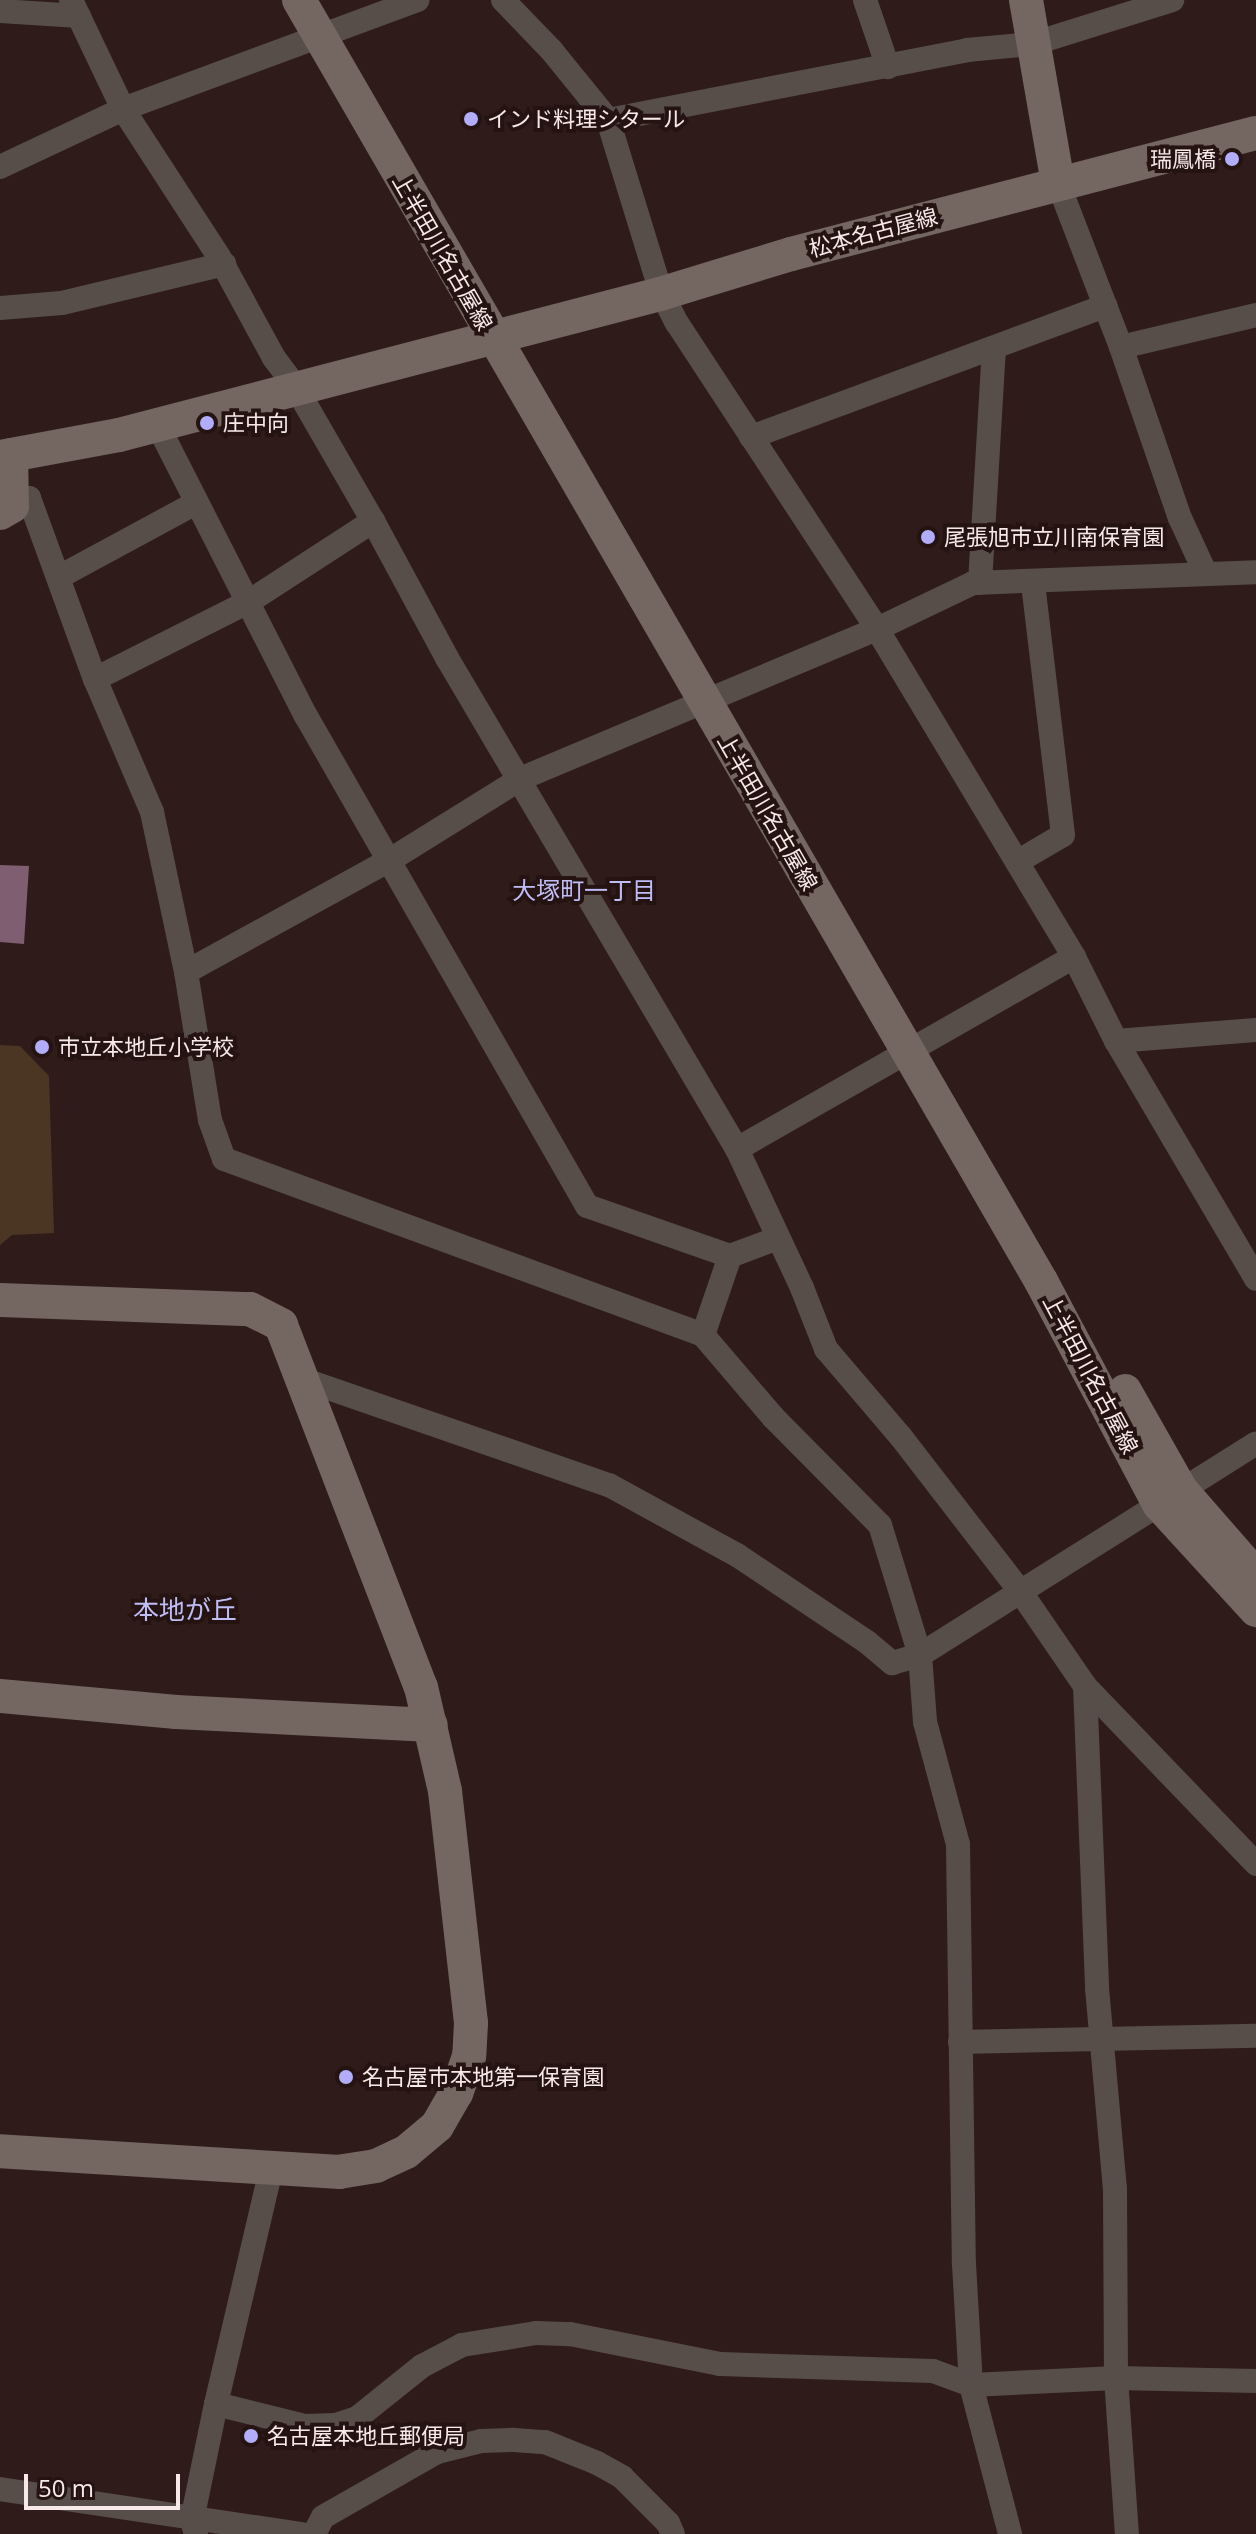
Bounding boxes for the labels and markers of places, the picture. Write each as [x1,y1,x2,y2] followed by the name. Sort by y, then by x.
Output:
[487,106,685,132] place label: インド料理シタール
[462,110,480,128] marker: インド料理シタール
[1150,146,1216,172] place label: 瑞鳳橋
[1223,150,1241,168] marker: 瑞鳳橋
[223,410,289,436] place label: 庄中向
[198,414,216,432] marker: 庄中向
[944,524,1164,550] place label: 尾張旭市立川南保育園
[919,528,937,546] marker: 尾張旭市立川南保育園
[58,1034,234,1060] place label: 市立本地丘小学校
[33,1038,51,1056] marker: 市立本地丘小学校
[362,2064,604,2090] place label: 名古屋市本地第一保育園
[337,2068,355,2086] marker: 名古屋市本地第一保育園
[267,2423,465,2449] place label: 名古屋本地丘郵便局
[242,2427,260,2445] marker: 名古屋本地丘郵便局

